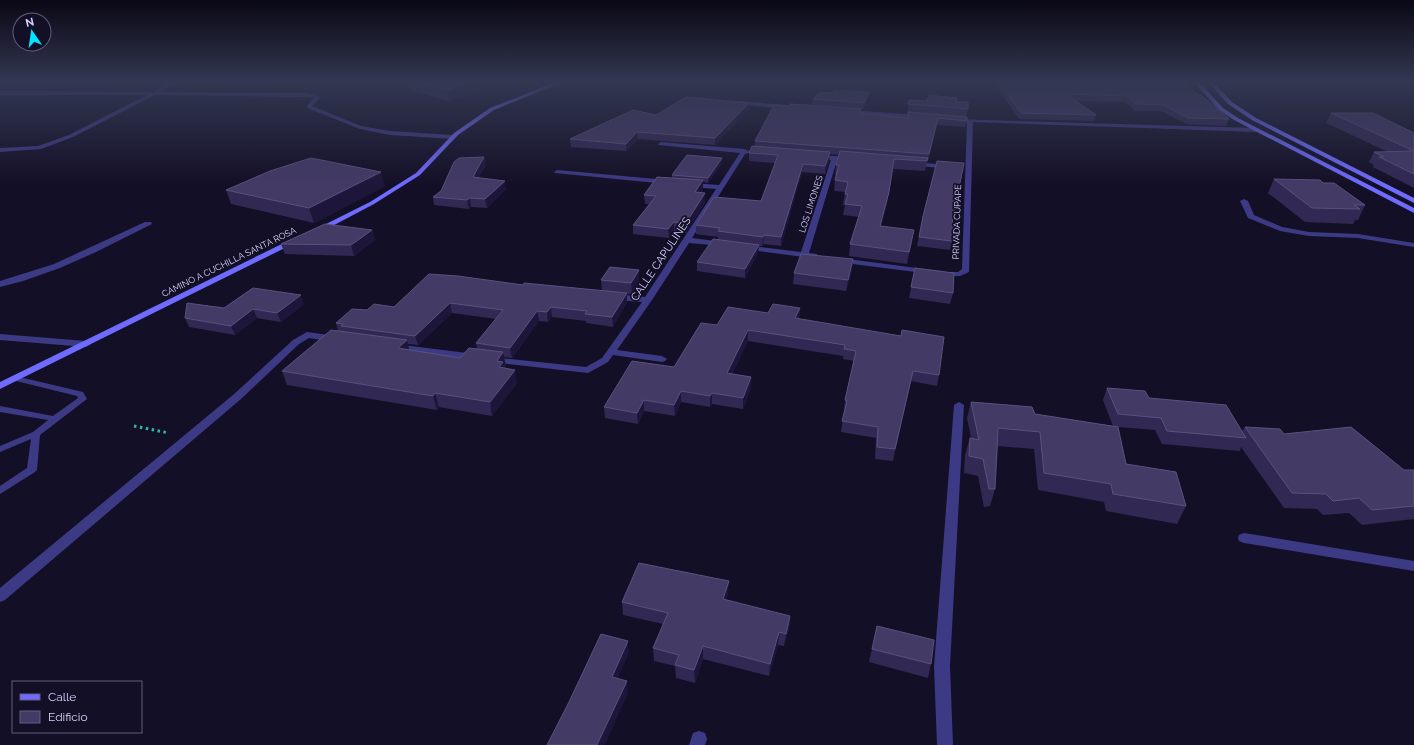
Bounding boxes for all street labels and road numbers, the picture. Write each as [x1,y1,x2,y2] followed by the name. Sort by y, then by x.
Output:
[797,174,825,234] street label: LOS LIMONES
[951,184,963,260] street label: PRIVADA CUPAPE
[628,214,694,303] street label: CALLE CAPULINES
[160,225,298,299] street label: CAMINO A CUCHILLA SANTA ROSA

